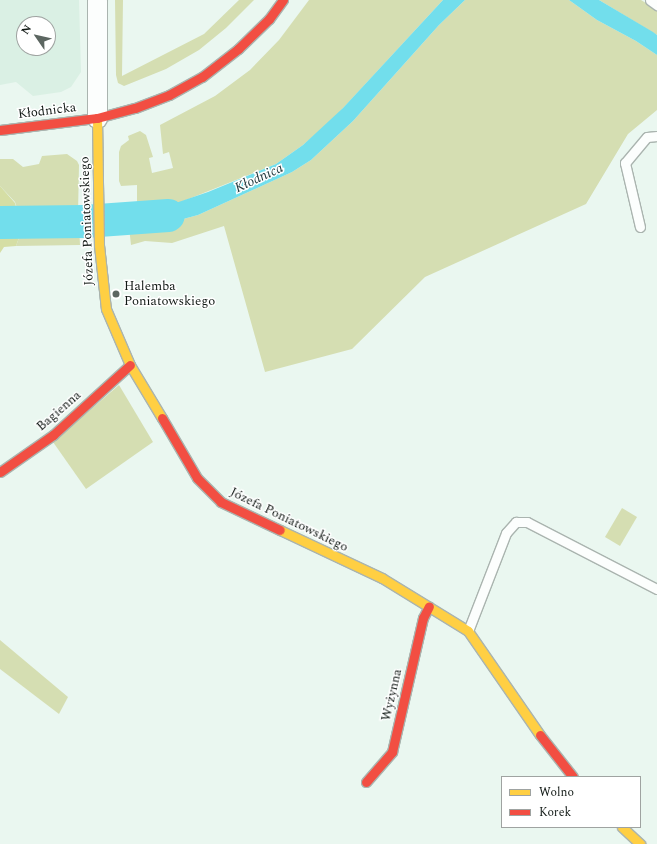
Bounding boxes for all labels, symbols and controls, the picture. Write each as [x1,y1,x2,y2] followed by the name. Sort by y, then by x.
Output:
[16,16,56,56] north arrow
[17,21,36,38] text: N
[17,100,77,122] street label: Kłodnicka
[77,156,97,286] street label: Józefa Poniatowskiego
[232,159,286,197] water label: Kłodnica
[124,279,215,310] place label: Halemba Poniatowskiego
[111,289,121,299] marker: Halemba Poniatowskiego
[34,387,84,435] street label: Bagienna
[227,485,351,555] street label: Józefa Poniatowskiego
[378,667,406,723] street label: Wyżynna
[501,776,641,828] legend
[539,783,574,802] text: Wolno
[539,803,571,822] text: Korek

